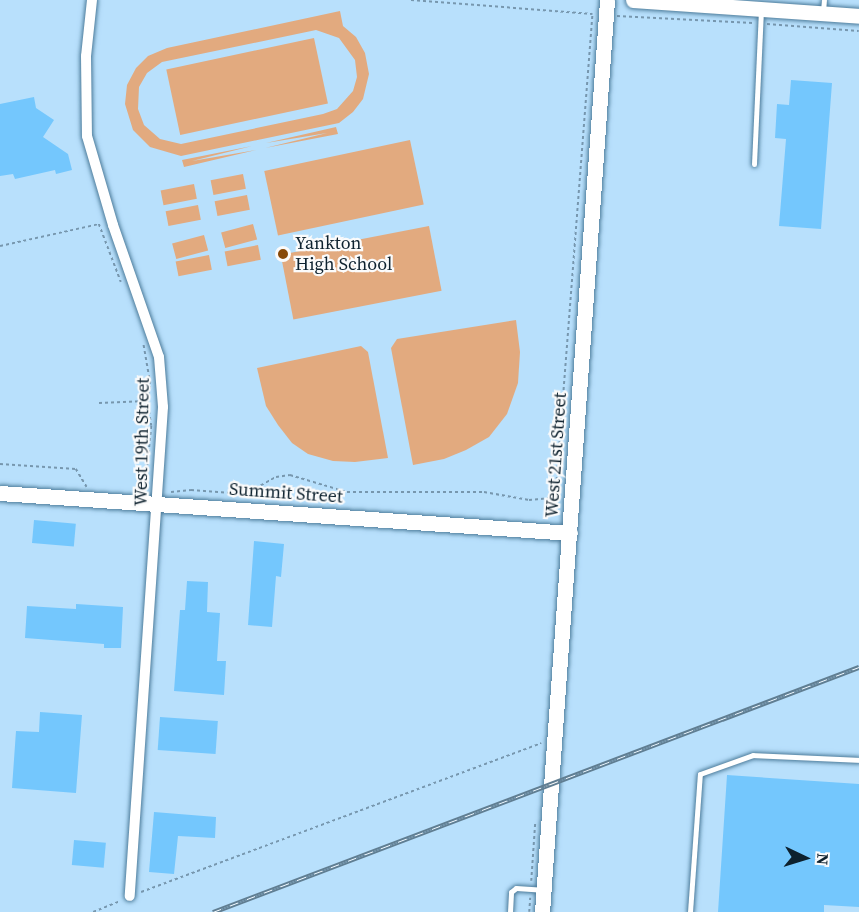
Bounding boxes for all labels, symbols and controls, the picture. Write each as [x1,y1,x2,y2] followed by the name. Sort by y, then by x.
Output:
[295,233,392,276] place label: Yankton High School
[276,247,290,261] marker: Yankton High School
[130,378,154,506] street label: West 19th Street
[541,392,571,518] street label: West 21st Street
[228,478,344,508] street label: Summit Street
[775,828,835,888] north arrow
[812,853,834,866] text: N

